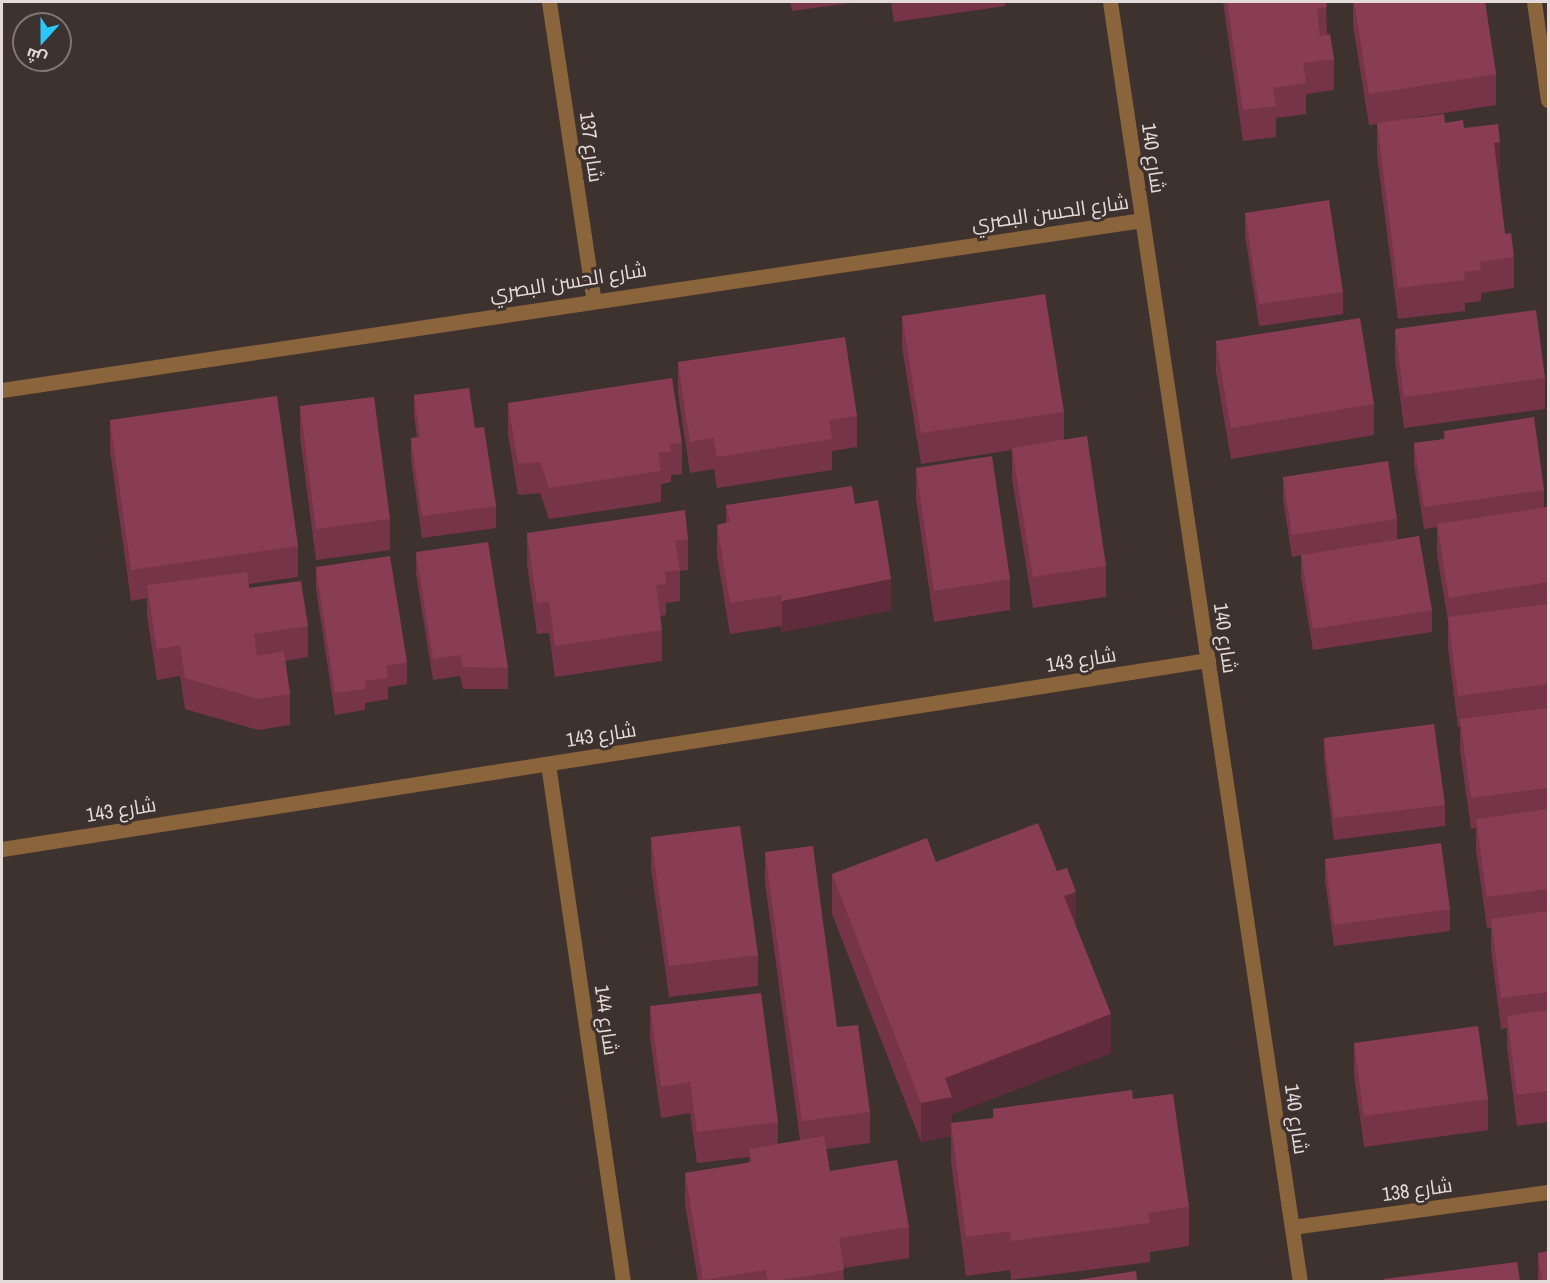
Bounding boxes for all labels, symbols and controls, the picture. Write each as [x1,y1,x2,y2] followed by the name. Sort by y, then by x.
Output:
[12,12,72,72] north arrow
[23,43,50,71] text: ش
[575,110,609,184] street label: شارع 137
[1137,121,1171,195] street label: شارع 140
[970,189,1130,235] street label: شارع الحسن البصري
[488,257,648,305] street label: شارع الحسن البصري
[1209,601,1243,675] street label: شارع 140
[1044,642,1118,676] street label: شارع 143
[564,717,638,751] street label: شارع 143
[84,792,158,826] street label: شارع 143
[590,983,624,1057] street label: شارع 144
[1280,1082,1314,1156] street label: شارع 140
[1380,1172,1454,1206] street label: شارع 138

